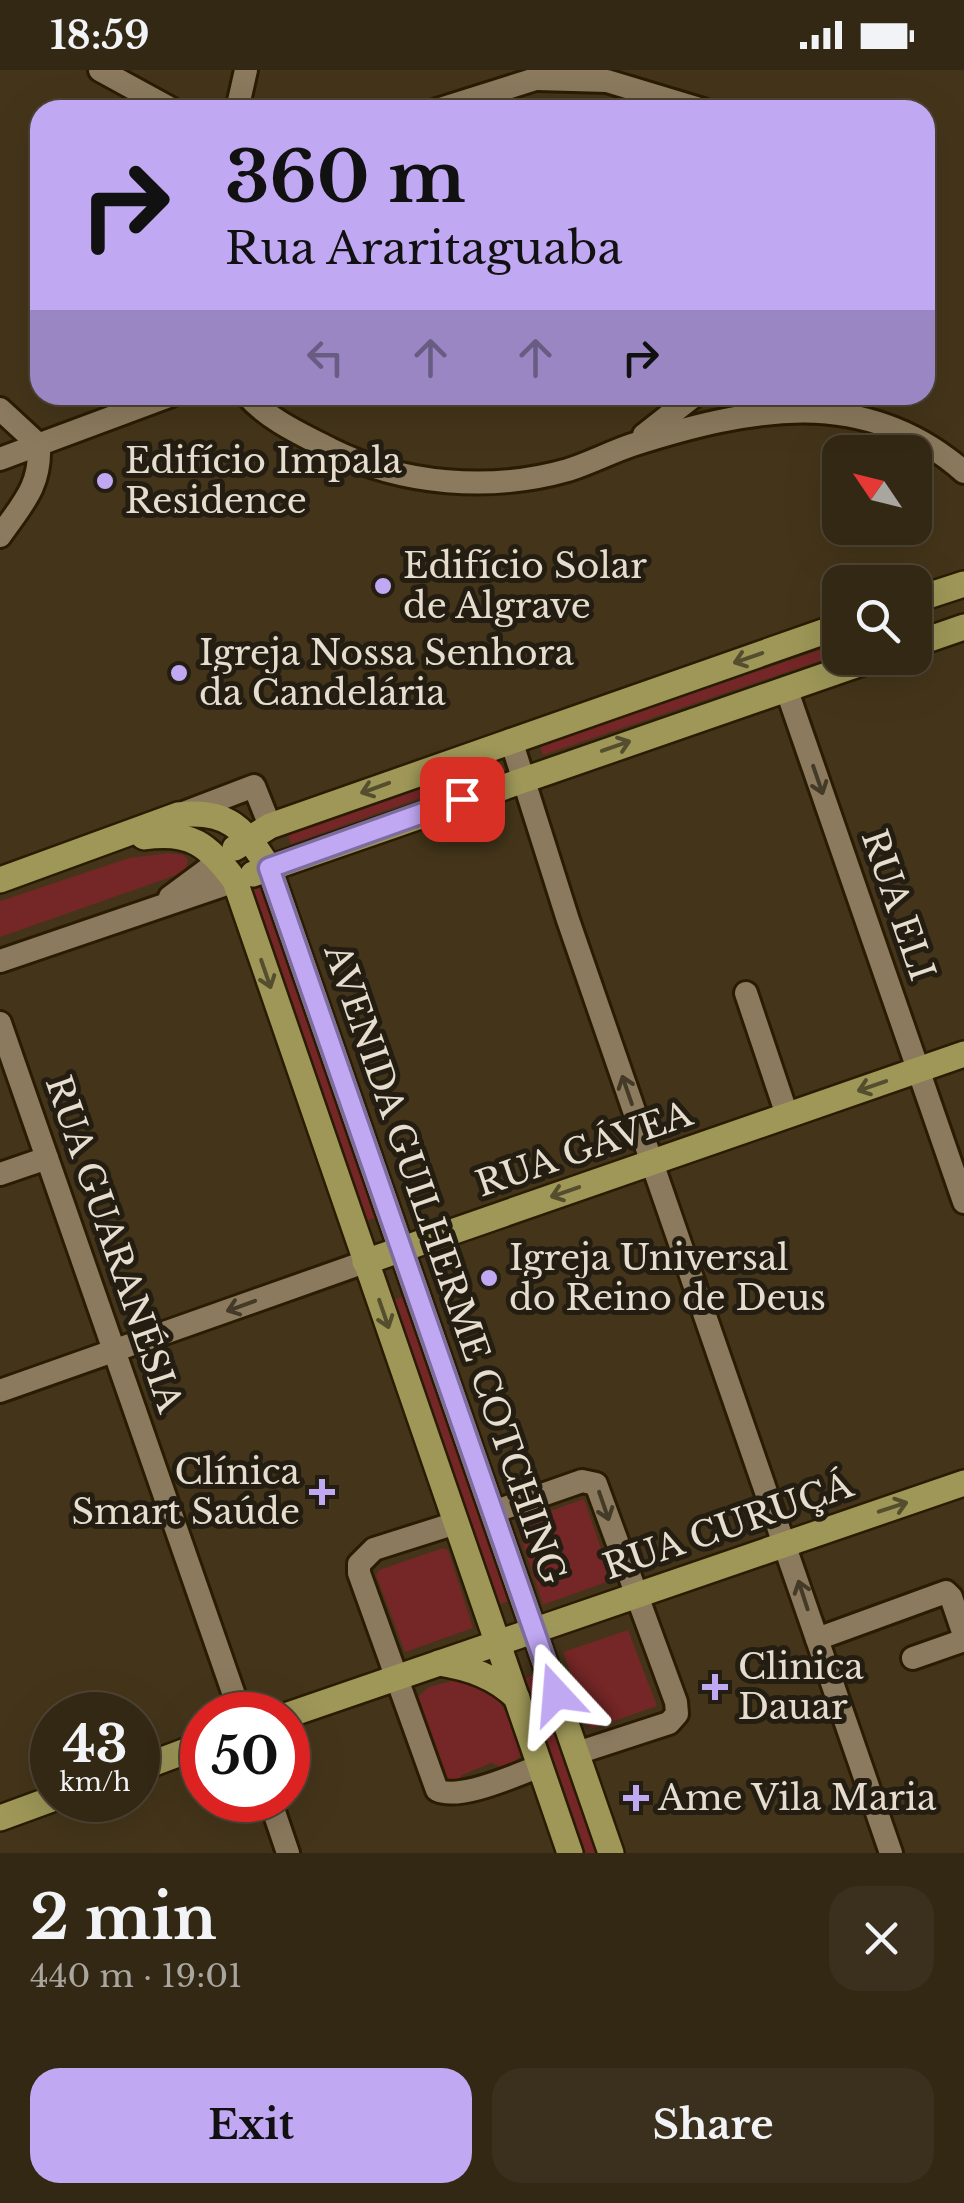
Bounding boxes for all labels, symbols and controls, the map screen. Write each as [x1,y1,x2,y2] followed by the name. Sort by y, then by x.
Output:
[50,12,150,59] text: 18:59
[225,134,466,221] text: 360 m
[60,140,190,270] icon: right
[225,220,622,276] text: Rua Araritaguaba
[298,330,353,385] icon: left
[403,330,458,385] icon: ahead
[508,330,563,385] icon: ahead
[613,330,668,385] icon: right
[822,435,932,545] north arrow
[822,435,932,675] map controls
[125,439,403,522] place label: Edifício Impala Residence
[94,470,116,492] marker: Edifício Impala Residence
[403,544,647,627] place label: Edifício Solar de Algrave
[822,565,932,675] button: search
[372,575,394,597] marker: Edifício Solar de Algrave
[199,631,574,714] place label: Igreja Nossa Senhora da Candelária
[733,650,764,668] one-way arrow
[168,662,190,684] marker: Igreja Nossa Senhora da Candelária
[600,735,632,753] one-way arrow
[420,757,505,842] pin
[810,764,828,795] one-way arrow
[435,772,490,827] icon: arrive
[360,780,391,798] one-way arrow
[853,824,944,986] street label: RUA ELI
[315,937,575,1589] street label: AVENIDA GUILHERME COTCHING
[259,957,277,989] one-way arrow
[37,1070,193,1419] street label: RUA GUARANÉSIA
[617,1076,635,1107] one-way arrow
[856,1078,888,1096] one-way arrow
[470,1091,698,1206] street label: RUA GÁVEA
[549,1185,581,1203] one-way arrow
[509,1236,826,1319] place label: Igreja Universal do Reino de Deus
[478,1267,500,1289] marker: Igreja Universal do Reino de Deus
[376,1297,394,1329] one-way arrow
[225,1299,257,1317] one-way arrow
[71,1450,301,1533] place label: Clínica Smart Saúde
[597,1462,859,1588] street label: RUA CURUÇÁ
[309,1479,335,1505] marker: Clínica Smart Saúde
[596,1490,614,1521] one-way arrow
[877,1496,909,1514] one-way arrow
[792,1580,810,1612] one-way arrow
[504,1642,608,1746] position arrow
[738,1645,864,1728] place label: Clinica Dauar
[702,1674,728,1700] marker: Clinica Dauar
[180,1692,310,1822] speed limit sign: 50
[62,1713,128,1776] text: 43
[60,1767,130,1798] text: km/h
[657,1776,937,1819] place label: Ame Vila Maria
[623,1785,649,1811] marker: Ame Vila Maria
[30,1881,217,1955] text: 2 min
[829,1886,934,1991] button: close
[30,1956,242,1996] text: 440 m · 19:01
[30,2068,472,2183] button: Exit
[492,2068,934,2183] button: Share

